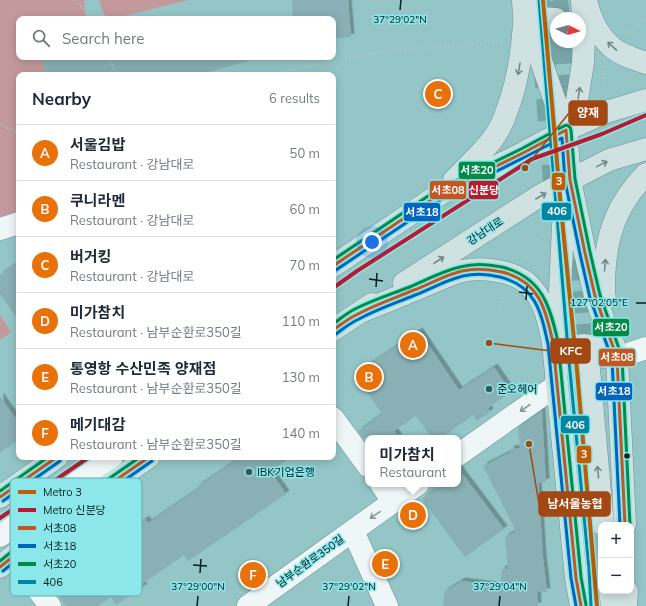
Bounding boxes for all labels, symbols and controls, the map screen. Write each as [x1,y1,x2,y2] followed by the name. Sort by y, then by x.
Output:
[550,12,586,48] north arrow
[373,13,427,26] text: 37°29'02"N
[16,16,336,60] search box
[30,27,52,49] icon: search
[62,29,144,48] text: Search here
[607,41,617,50] one-way arrow
[515,62,523,75] one-way arrow
[425,79,451,109] pin: C
[575,87,583,100] one-way arrow
[32,88,91,109] text: Nearby
[269,90,320,106] text: 6 results
[569,101,607,125] callout: 양재
[577,105,599,120] text: 양재
[70,135,125,154] text: 서울김밥
[40,145,50,161] text: A
[290,145,320,161] text: 50 m
[70,156,194,172] text: Restaurant · 강남대로
[596,160,608,167] one-way arrow
[458,161,496,180] line badge: 서초20
[460,163,494,177] text: 서초20
[551,172,566,191] line badge: 3
[556,174,563,188] text: 3
[429,180,467,200] line badge: 서초08
[468,180,499,200] line badge: 신분당
[431,183,465,197] text: 서초08
[469,183,499,197] text: 신분당
[70,191,125,210] text: 쿠니라멘
[535,191,547,199] one-way arrow
[41,201,49,217] text: B
[290,201,320,217] text: 60 m
[403,202,441,222] line badge: 서초18
[541,202,572,221] line badge: 406
[547,204,567,218] text: 406
[405,205,439,219] text: 서초18
[70,212,194,228] text: Restaurant · 강남대로
[464,214,506,248] street label: 강남대로
[362,232,382,252] your location
[70,247,111,266] text: 버거킹
[434,256,445,265] one-way arrow
[41,257,49,273] text: C
[290,257,320,273] text: 70 m
[601,259,609,272] one-way arrow
[70,268,194,284] text: Restaurant · 강남대로
[570,296,628,309] text: 127°02'05"E
[70,303,125,322] text: 미가참치
[40,313,50,329] text: D
[282,313,320,329] text: 110 m
[592,318,630,337] line badge: 서초20
[594,320,628,334] text: 서초20
[70,324,242,340] text: Restaurant · 남부순환로350길
[400,330,426,360] pin: A
[551,339,590,363] callout: KFC
[560,343,582,358] text: KFC
[598,348,636,367] line badge: 서초08
[600,350,634,364] text: 서초08
[70,359,216,378] text: 통영항 수산민족 양재점
[356,362,382,392] pin: B
[41,369,49,385] text: E
[282,369,320,385] text: 130 m
[70,380,242,396] text: Restaurant · 남부순환로350길
[497,382,537,396] place label: 준오헤어
[595,382,633,401] line badge: 서초18
[484,384,494,394] marker: 준오헤어
[597,384,631,398] text: 서초18
[520,404,531,412] one-way arrow
[70,415,125,434] text: 메기대감
[560,415,590,434] line badge: 406
[565,418,585,432] text: 406
[41,425,49,441] text: F
[282,425,320,441] text: 140 m
[365,435,461,487] popup
[70,436,242,452] text: Restaurant · 남부순환로350길
[380,445,435,464] text: 미가참치
[576,445,592,464] line badge: 3
[581,447,588,461] text: 3
[622,451,632,461] unlabelled marker
[380,464,446,480] text: Restaurant
[257,465,315,479] place label: IBK기업은행
[594,466,602,479] one-way arrow
[244,467,254,477] marker: IBK기업은행
[10,478,142,596] legend
[43,485,82,499] text: Metro 3
[539,492,610,516] callout: 남서울농협
[547,496,603,511] text: 남서울농협
[400,500,426,530] pin: D
[43,503,106,517] text: Metro 신분당
[369,511,380,519] one-way arrow
[43,521,77,535] text: 서초08
[598,522,634,594] map controls
[598,522,634,558] button: +
[273,532,347,590] street label: 남부순환로350길
[43,539,77,553] text: 서초18
[372,549,398,579] pin: E
[43,557,77,571] text: 서초20
[598,558,634,594] button: −
[240,560,266,590] pin: F
[43,575,63,589] text: 406
[171,580,225,593] text: 37°29'00"N
[322,580,376,593] text: 37°29'02"N
[473,580,527,593] text: 37°29'04"N

